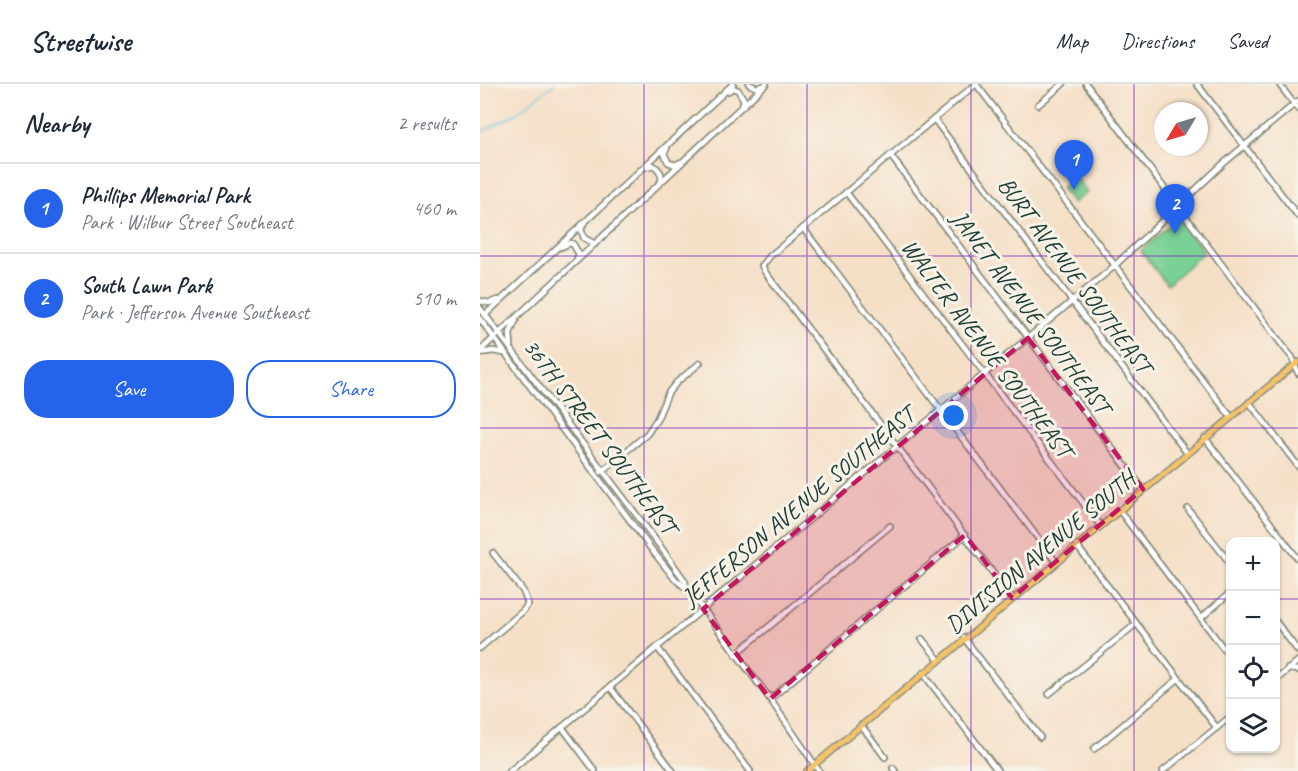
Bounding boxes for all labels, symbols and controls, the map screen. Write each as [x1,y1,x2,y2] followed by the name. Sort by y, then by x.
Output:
[30,24,131,59] text: Streetwise
[1056,28,1088,54] text: Map
[1121,28,1194,54] text: Directions
[1227,28,1268,54] text: Saved
[1154,102,1208,156] north arrow
[24,107,89,140] text: Nearby
[397,111,456,136] text: 2 results
[1054,141,1094,190] pin: 1
[991,171,1162,383] street label: BURT AVENUE SOUTHEAST
[81,182,250,210] text: Phillips Memorial Park
[1156,184,1194,234] pin: 2
[39,196,48,221] text: 1
[413,196,456,221] text: 460 m
[944,203,1120,424] street label: JANET AVENUE SOUTHEAST
[81,210,293,235] text: Park · Wilbur Street Southeast
[895,233,1083,468] street label: WALTER AVENUE SOUTHEAST
[81,272,212,300] text: South Lawn Park
[39,286,48,311] text: 2
[413,286,456,311] text: 510 m
[81,300,309,325] text: Park · Jefferson Avenue Southeast
[517,332,687,544] street label: 36TH STREET SOUTHEAST
[24,360,234,418] button: Save
[246,360,456,418] button: Share
[675,396,924,613] street label: JEFFERSON AVENUE SOUTHEAST
[939,401,968,430] your location
[939,461,1144,640] street label: DIVISION AVENUE SOUTH
[1226,537,1280,753] map controls
[1226,537,1280,591] button: +
[1226,591,1280,645] button: −
[1226,645,1280,699] button: locate
[1226,699,1280,753] button: layers

